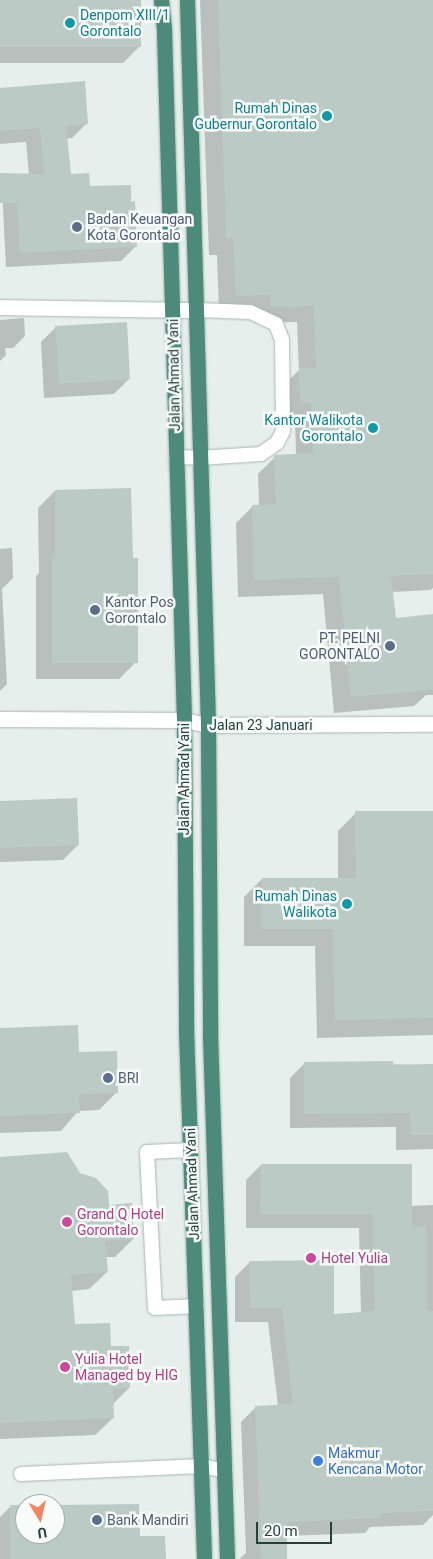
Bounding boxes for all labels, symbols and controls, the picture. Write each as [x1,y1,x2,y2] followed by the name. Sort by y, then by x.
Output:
[80,7,170,40] place label: Denpom XIII/1 Gorontalo
[64,17,76,29] marker: Denpom XIII/1 Gorontalo
[195,100,317,132] place label: Rumah Dinas Gubernur Gorontalo
[321,110,333,122] marker: Rumah Dinas Gubernur Gorontalo
[87,211,192,243] place label: Badan Keuangan Kota Gorontalo
[71,221,83,233] marker: Badan Keuangan Kota Gorontalo
[165,319,183,431] street label: Jalan Ahmad Yani
[264,412,363,444] place label: Kantor Walikota Gorontalo
[367,422,379,434] marker: Kantor Walikota Gorontalo
[105,594,174,626] place label: Kantor Pos Gorontalo
[89,604,101,616] marker: Kantor Pos Gorontalo
[299,630,380,662] place label: PT. PELNI GORONTALO
[384,640,396,652] marker: PT. PELNI GORONTALO
[209,717,313,733] street label: Jalan 23 Januari
[176,723,192,835] street label: Jalan Ahmad Yani
[254,888,337,920] place label: Rumah Dinas Walikota
[341,898,353,910] marker: Rumah Dinas Walikota
[118,1070,139,1086] place label: BRI
[102,1072,114,1084] marker: BRI
[182,1128,202,1240] street label: Jalan Ahmad Yani
[77,1206,164,1238] place label: Grand Q Hotel Gorontalo
[61,1216,73,1228] marker: Grand Q Hotel Gorontalo
[321,1250,388,1266] place label: Hotel Yulia
[305,1252,317,1264] marker: Hotel Yulia
[75,1351,178,1384] place label: Yulia Hotel Managed by HIG
[59,1361,71,1373] marker: Yulia Hotel Managed by HIG
[328,1445,423,1478] place label: Makmur Kencana Motor
[312,1455,324,1467] marker: Makmur Kencana Motor
[15,1494,65,1544] north arrow
[107,1512,189,1528] place label: Bank Mandiri
[258,1512,334,1544] scale bar
[91,1514,103,1526] marker: Bank Mandiri
[264,1522,298,1540] text: 20 m
[36,1524,48,1541] text: U

